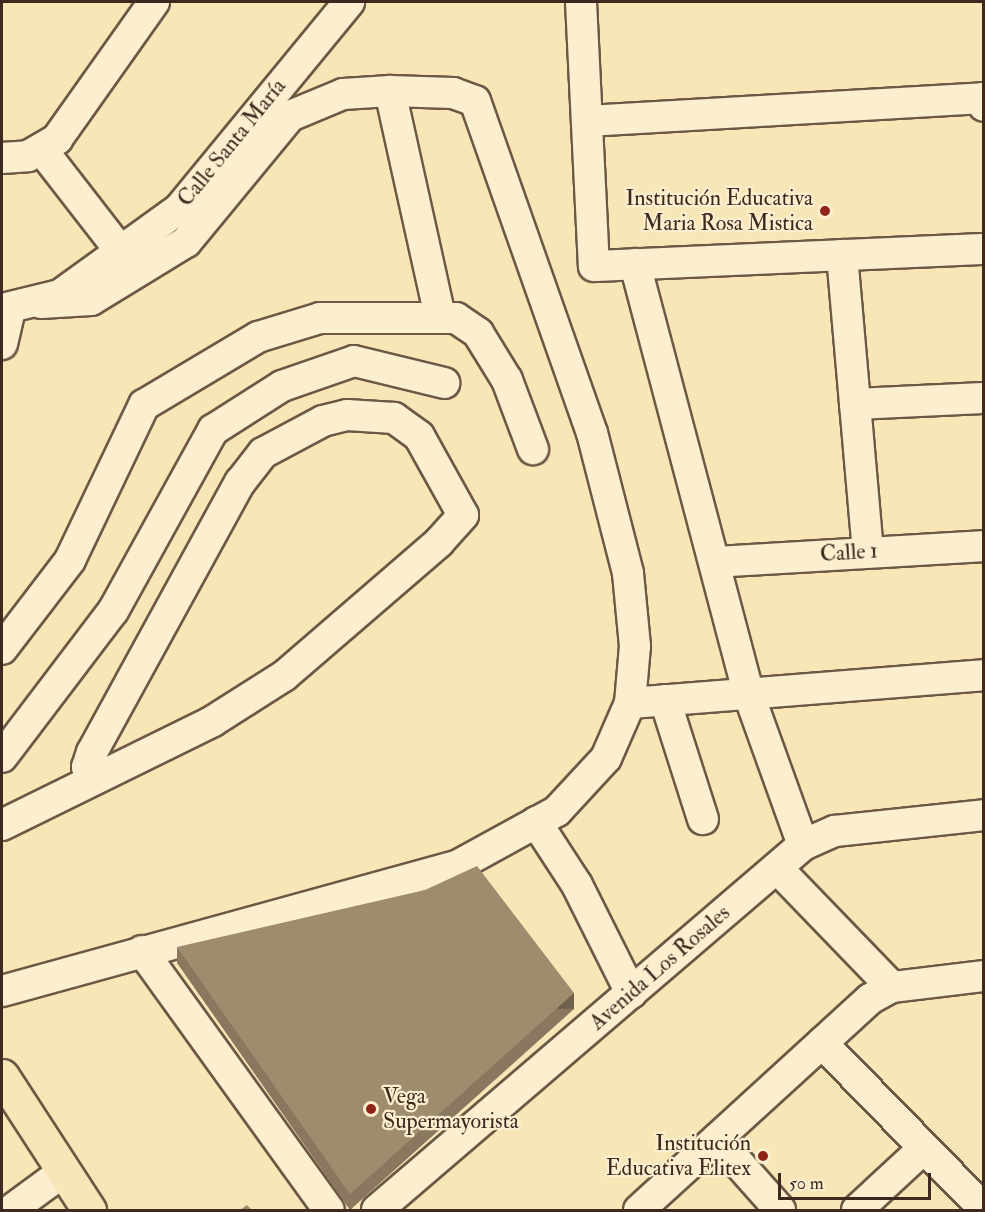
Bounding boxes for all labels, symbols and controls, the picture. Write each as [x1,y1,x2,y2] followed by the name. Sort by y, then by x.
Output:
[172,74,292,212] street label: Calle Santa María
[625,185,813,236] place label: Institución Educativa Maria Rosa Mistica
[818,204,832,218] marker: Institución Educativa Maria Rosa Mistica
[819,538,879,568] street label: Calle 1
[584,900,736,1036] street label: Avenida Los Rosales
[383,1083,519,1134] place label: Vega Supermayorista
[364,1102,378,1116] marker: Vega Supermayorista
[606,1130,751,1182] place label: Institución Educativa Elitex
[756,1149,770,1163] marker: Institución Educativa Elitex
[781,1161,934,1199] scale bar
[789,1172,824,1195] text: 50 m

